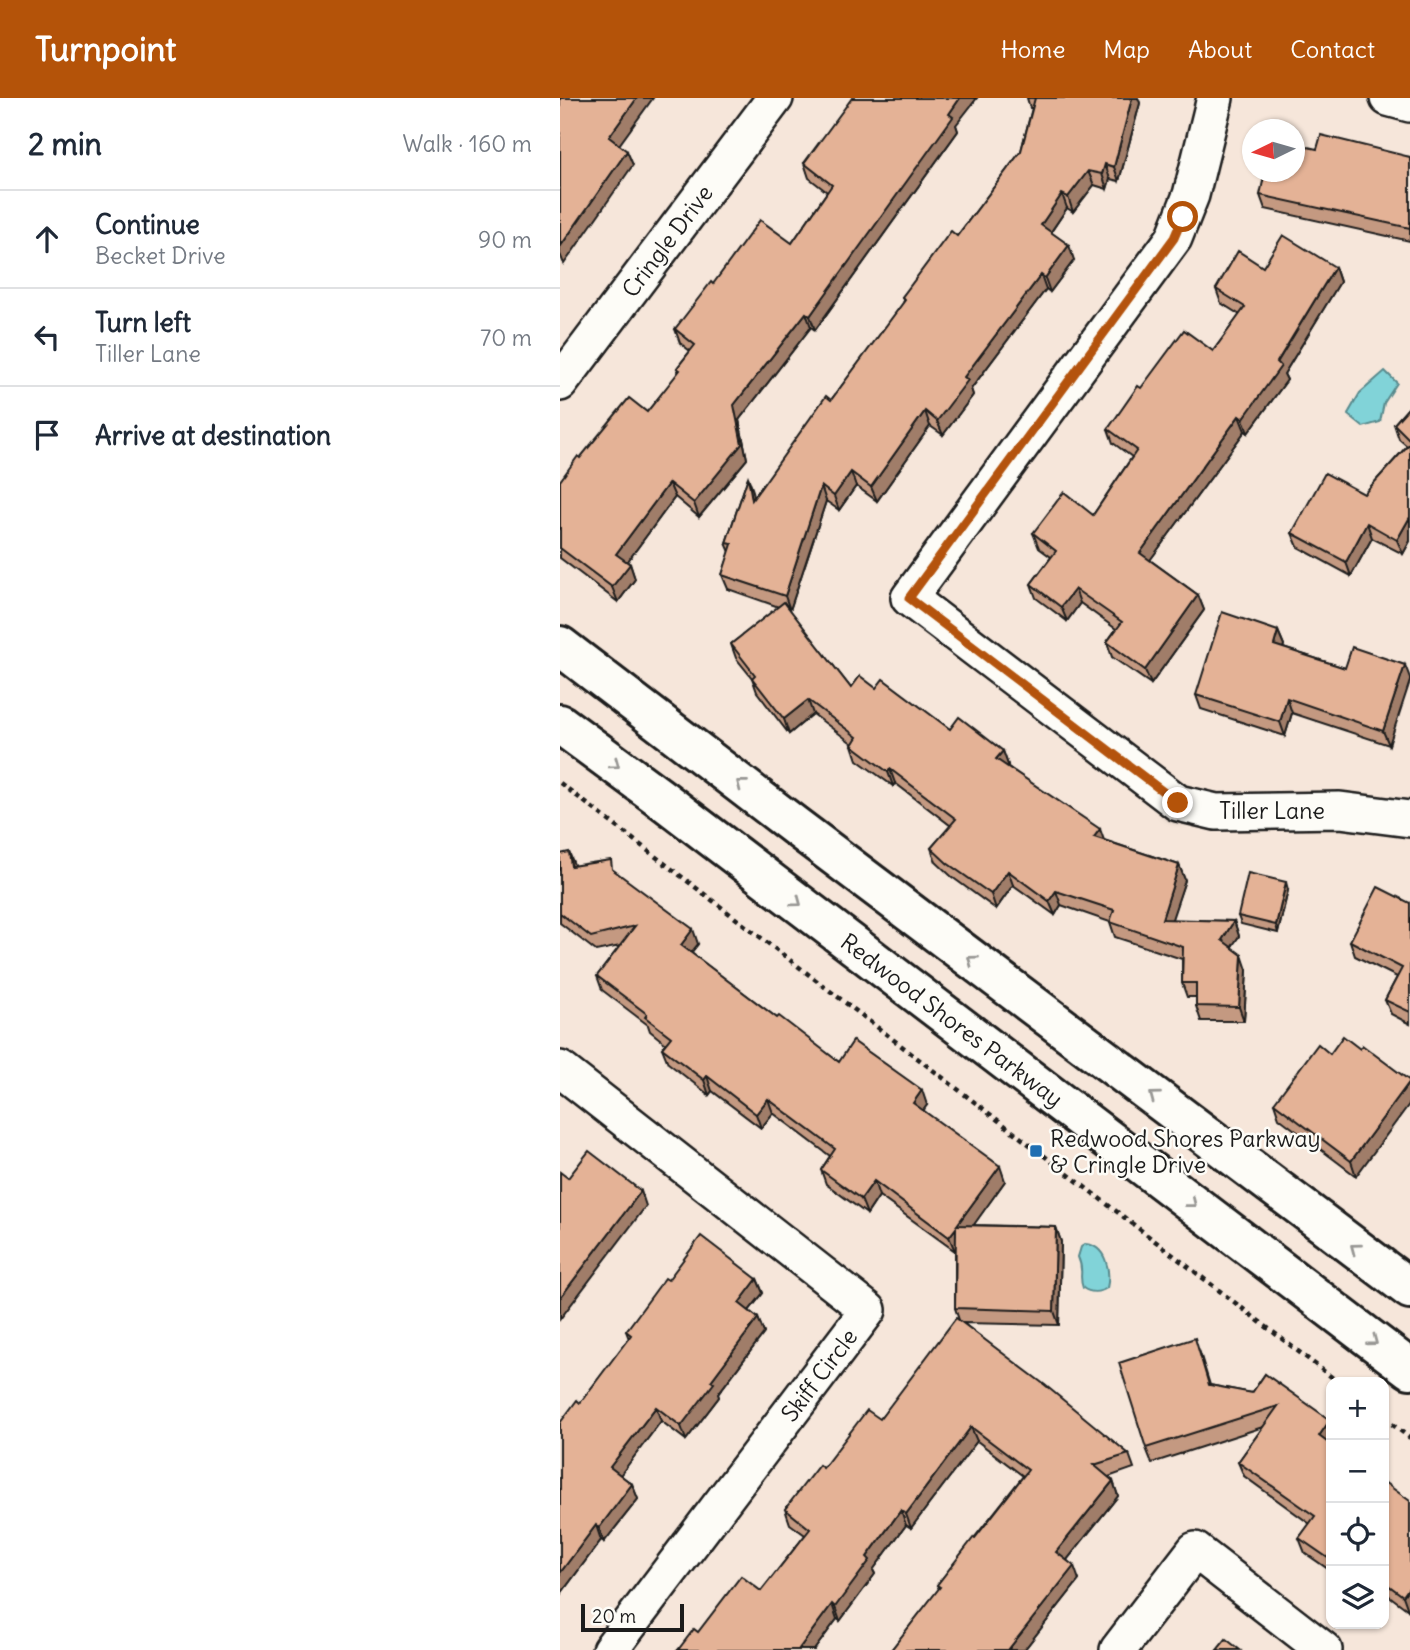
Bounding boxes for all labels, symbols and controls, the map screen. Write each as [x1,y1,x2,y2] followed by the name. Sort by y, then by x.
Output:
[35,28,176,70] text: Turnpoint
[1001,34,1065,64] text: Home
[1103,34,1150,64] text: Map
[1188,34,1252,64] text: About
[1290,34,1375,64] text: Contact
[1242,119,1305,182] north arrow
[28,125,102,163] text: 2 min
[403,129,532,158] text: Walk · 160 m
[615,179,719,303] street label: Cringle Drive
[1167,201,1198,232] route start
[95,208,200,241] text: Continue
[28,220,66,258] icon: ahead
[478,225,532,254] text: 90 m
[95,241,226,270] text: Becket Drive
[95,306,191,339] text: Turn left
[28,318,66,356] icon: left
[480,323,532,352] text: 70 m
[95,339,201,368] text: Tiller Lane
[28,416,66,454] icon: arrive
[95,419,331,452] text: Arrive at destination
[607,756,620,769] one-way arrow
[736,780,748,793] one-way arrow
[1162,787,1193,818] route end
[1219,796,1325,825] street label: Tiller Lane
[789,893,801,906] one-way arrow
[835,927,1069,1113] street label: Redwood Shores Parkway
[968,955,980,968] one-way arrow
[1149,1092,1162,1105] one-way arrow
[1050,1124,1321,1179] place label: Redwood Shores Parkway & Cringle Drive
[1028,1143,1044,1159] marker: Redwood Shores Parkway & Cringle Drive
[1184,1194,1197,1207] one-way arrow
[1351,1244,1363,1256] one-way arrow
[775,1323,863,1427] street label: Skiff Circle
[1365,1332,1378,1345] one-way arrow
[1326,1377,1389,1629] map controls
[1326,1377,1389,1440] button: +
[1326,1440,1389,1503] button: −
[1326,1503,1389,1566] button: locate
[1326,1566,1389,1629] button: layers
[581,1601,684,1633] scale bar
[592,1604,636,1628] text: 20 m

